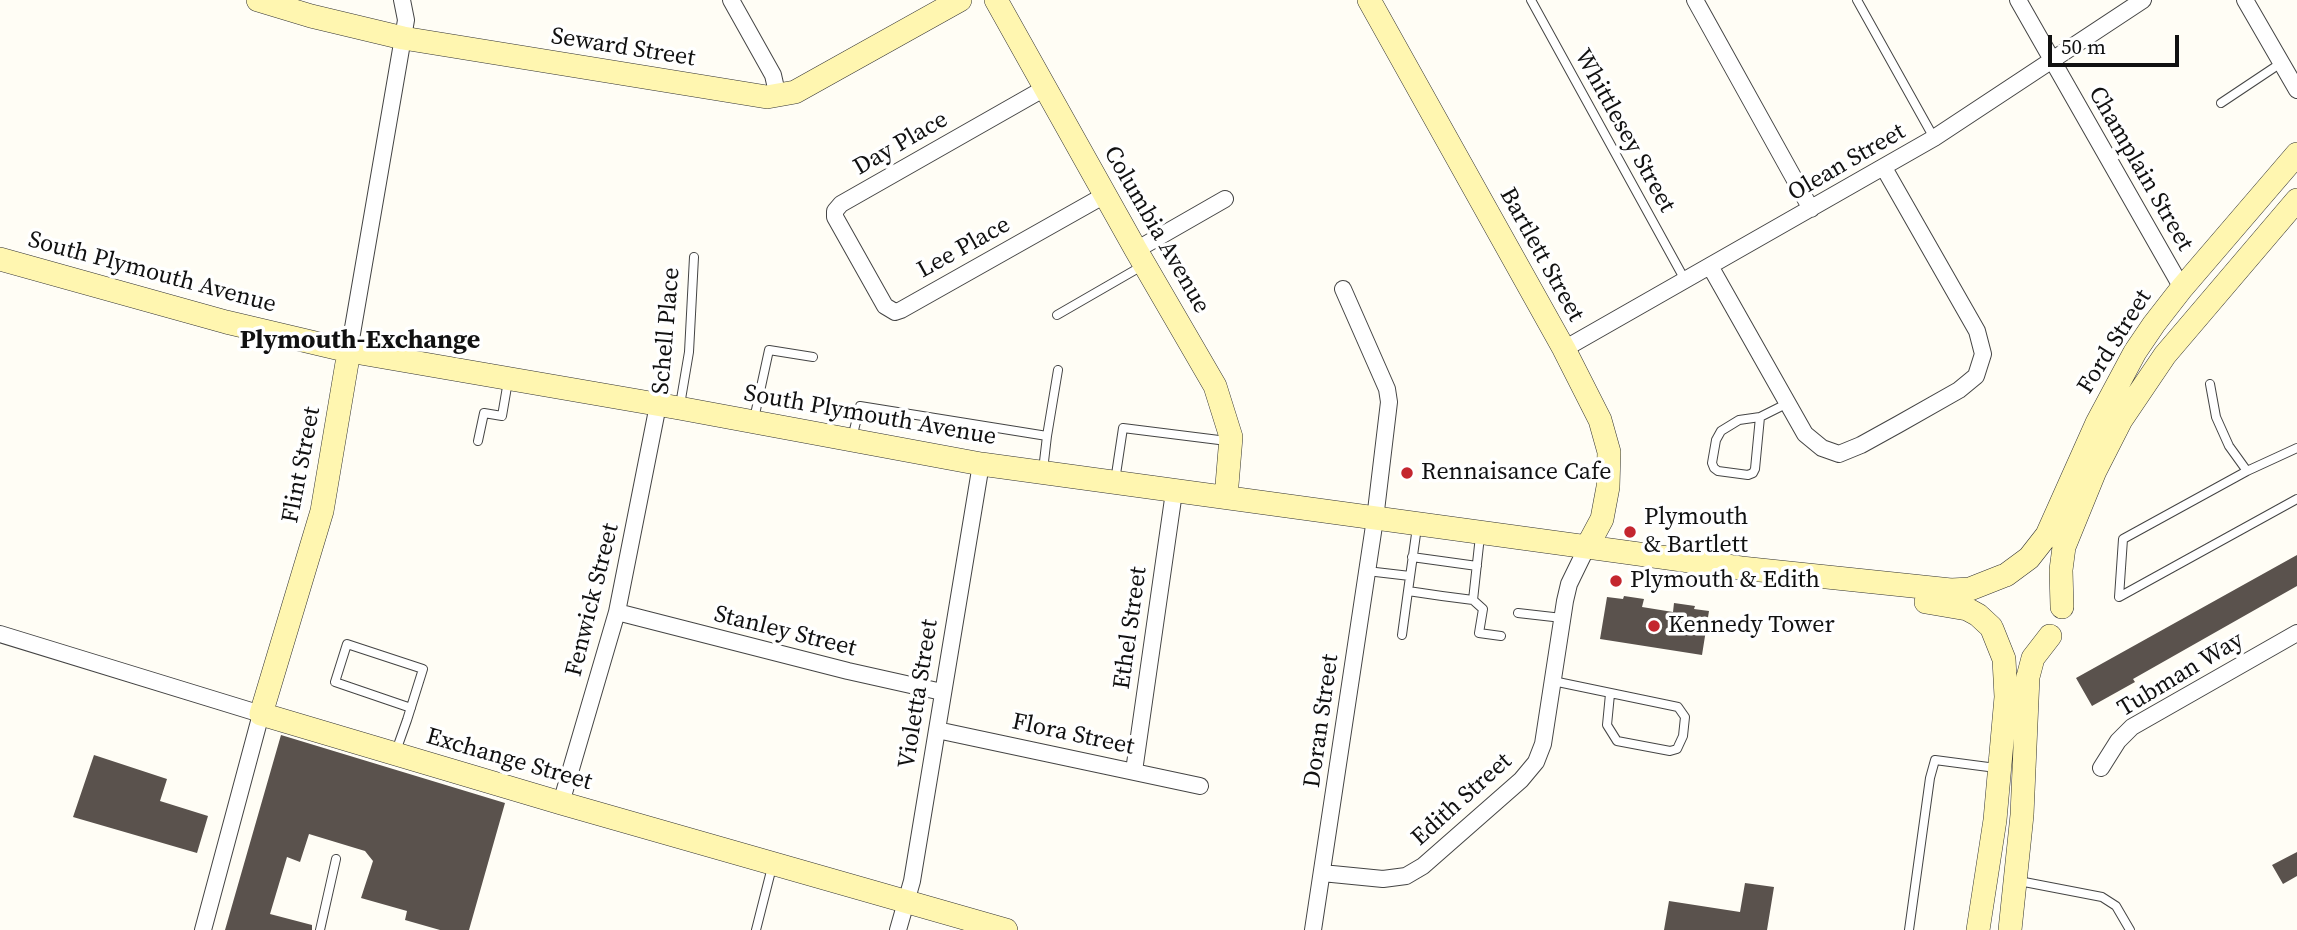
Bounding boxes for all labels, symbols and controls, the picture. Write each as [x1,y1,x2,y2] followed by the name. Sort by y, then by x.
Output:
[2052,21,2183,65] scale bar
[549,22,697,74] street label: Seward Street
[2061,32,2106,61] text: 50 m
[1567,44,1681,218] street label: Whittlesey Street
[2081,82,2199,256] street label: Champlain Street
[849,106,953,182] street label: Day Place
[1783,118,1911,208] street label: Olean Street
[1096,141,1216,319] street label: Columbia Avenue
[1492,183,1590,327] street label: Bartlett Street
[913,211,1015,285] street label: Lee Place
[25,226,279,320] street label: South Plymouth Avenue
[647,266,687,396] street label: Schell Place
[2072,285,2158,399] street label: Ford Street
[240,325,480,357] district label: Plymouth-Exchange
[742,380,998,452] street label: South Plymouth Avenue
[277,404,327,526] street label: Flint Street
[1421,459,1611,487] place label: Rennaisance Cafe
[1399,465,1415,481] marker: Rennaisance Cafe
[1644,504,1748,560] place label: Plymouth & Bartlett
[560,521,626,679] street label: Fenwick Street
[1622,524,1638,540] marker: Plymouth & Bartlett
[1108,565,1154,691] street label: Ethel Street
[1630,567,1820,595] place label: Plymouth & Edith
[1608,573,1624,589] marker: Plymouth & Edith
[711,600,859,664] street label: Stanley Street
[1668,612,1835,640] place label: Kennedy Tower
[893,617,945,771] street label: Violetta Street
[1646,618,1662,634] marker: Kennedy Tower
[2113,626,2249,724] street label: Tubman Way
[1298,652,1346,790] street label: Doran Street
[1009,708,1137,762] street label: Flora Street
[423,723,595,797] street label: Exchange Street
[1406,747,1518,853] street label: Edith Street

